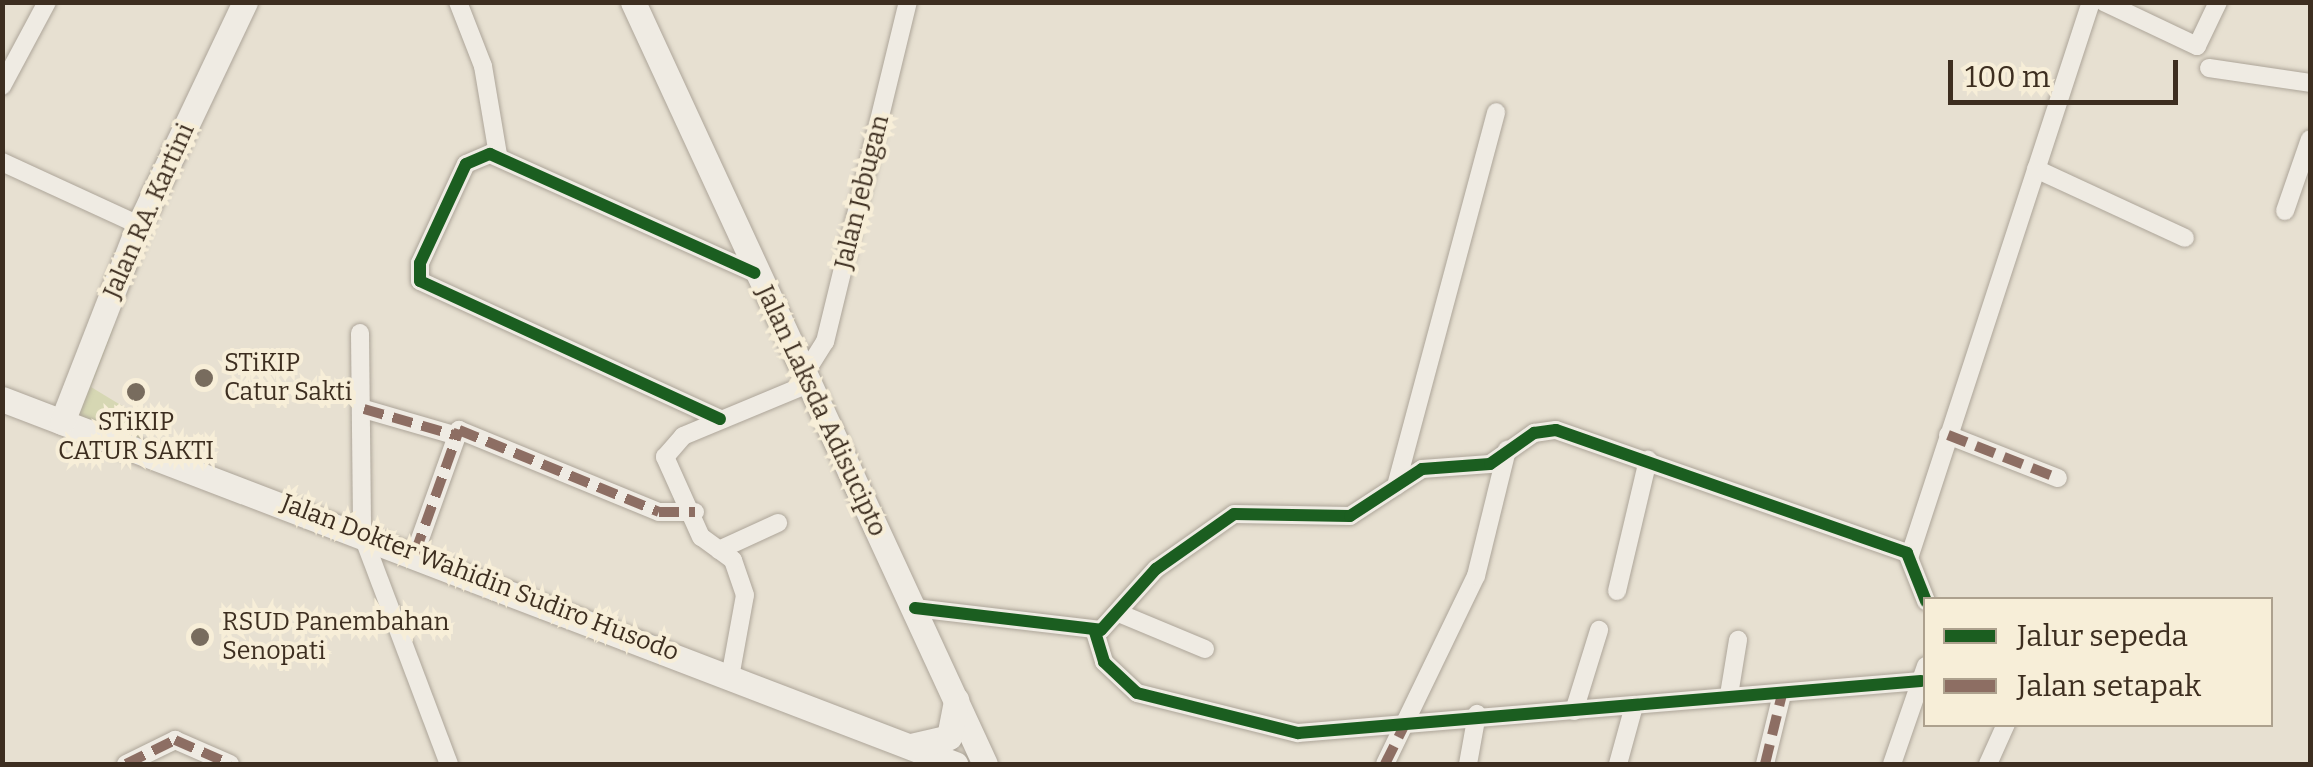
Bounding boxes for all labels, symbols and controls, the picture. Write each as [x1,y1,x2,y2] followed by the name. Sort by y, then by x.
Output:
[1953,40,2183,102] scale bar
[1965,59,2050,95] text: 100 m
[828,112,896,272] street label: Jalan Jebugan
[97,119,201,303] street label: Jalan RA. Kartini
[750,281,892,541] street label: Jalan Laksda Adisucipto
[224,349,352,408] place label: STiKIP Catur Sakti
[193,367,215,389] marker: STiKIP Catur Sakti
[125,381,147,403] marker: STiKIP CATUR SAKTI
[58,408,214,467] place label: STiKIP CATUR SAKTI
[277,488,683,668] street label: Jalan Dokter Wahidin Sudiro Husodo
[1923,597,2273,727] legend
[222,608,449,667] place label: RSUD Panembahan Senopati
[2017,618,2188,654] text: Jalur sepeda
[187,624,213,650] marker: RSUD Panembahan Senopati
[2017,668,2201,704] text: Jalan setapak

